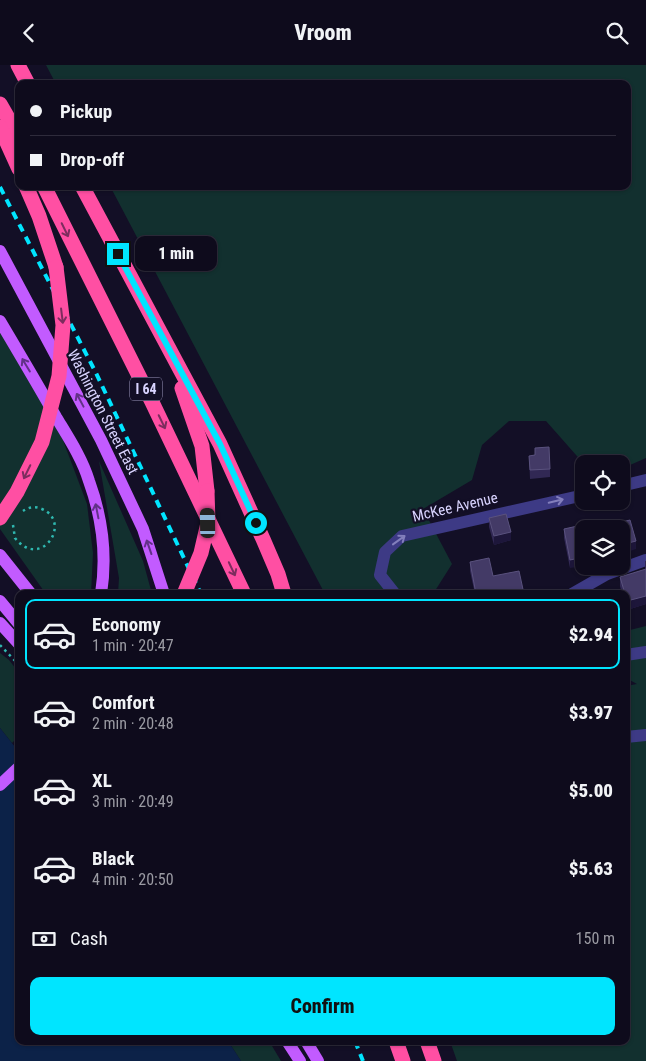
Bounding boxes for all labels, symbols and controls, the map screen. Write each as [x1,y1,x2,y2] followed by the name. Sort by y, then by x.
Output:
[15,19,43,47] icon: back
[603,19,631,47] icon: search
[294,20,352,45] text: Vroom
[60,100,112,123] text: Pickup
[60,148,124,171] text: Drop-off
[61,222,70,237] one-way arrow
[136,237,218,271] callout: 1 min
[107,243,129,265] route end
[158,244,194,263] text: 1 min
[57,307,67,323] one-way arrow
[64,347,142,477] street label: Washington Street East
[21,359,31,373] one-way arrow
[130,377,162,401] road number: I 64
[75,393,85,408] one-way arrow
[158,414,167,429] one-way arrow
[575,455,630,575] map controls
[575,455,630,510] button: locate
[22,464,31,479] one-way arrow
[411,488,499,526] street label: McKee Avenue
[548,496,564,505] one-way arrow
[92,503,102,519] one-way arrow
[200,508,215,538] car
[245,512,267,534] route start
[575,520,630,575] button: layers
[392,535,406,545] one-way arrow
[144,540,153,556] one-way arrow
[228,561,237,576] one-way arrow
[32,612,77,657] icon: car
[92,613,161,636] text: Economy
[569,623,613,646] text: $2.94
[92,636,174,655] text: 1 min · 20:47
[32,690,77,735] icon: car
[92,691,155,714] text: Comfort
[569,701,613,724] text: $3.97
[92,714,174,733] text: 2 min · 20:48
[32,768,77,813] icon: car
[92,769,112,792] text: XL
[569,779,613,802] text: $5.00
[92,792,174,811] text: 3 min · 20:49
[32,846,77,891] icon: car
[92,847,134,870] text: Black
[569,857,613,880] text: $5.63
[92,870,174,889] text: 4 min · 20:50
[30,925,58,953] icon: cash
[70,927,108,950] text: Cash
[576,929,615,948] text: 150 m
[30,977,615,1035] button: Confirm

